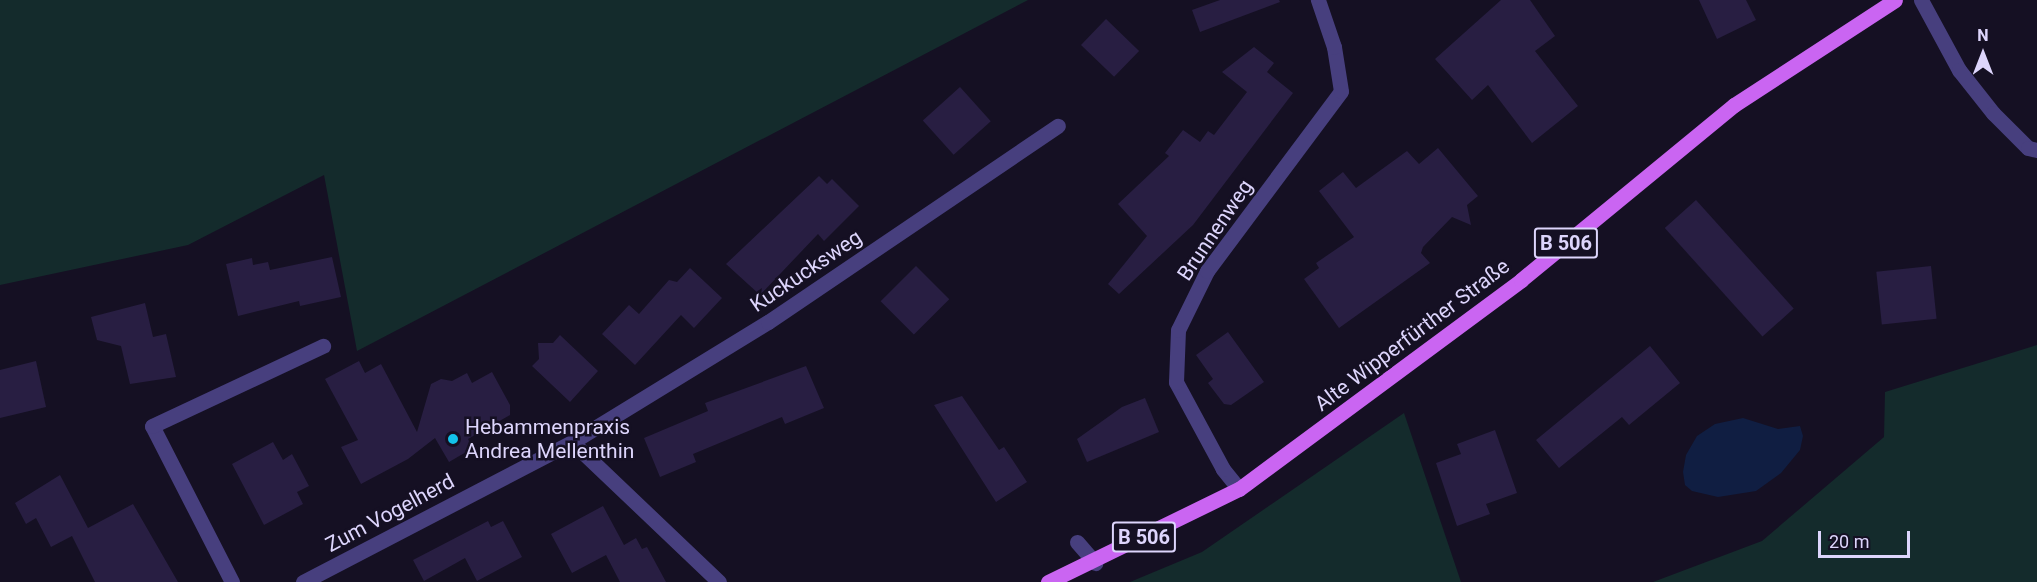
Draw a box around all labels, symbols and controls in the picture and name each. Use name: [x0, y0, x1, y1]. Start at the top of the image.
north arrow: [1953, 24, 2013, 84]
text: N: [1977, 26, 1989, 45]
street label: Brunnenweg: [1172, 175, 1258, 285]
street label: Kuckucksweg: [746, 225, 866, 317]
road number: B 506: [1533, 226, 1599, 260]
street label: Alte Wipperfürther Straße: [1310, 254, 1514, 416]
place label: Hebammenpraxis Andrea Mellenthin: [465, 414, 634, 464]
marker: Hebammenpraxis Andrea Mellenthin: [446, 432, 460, 446]
street label: Zum Vogelherd: [321, 469, 459, 557]
scale bar: [1821, 519, 1912, 557]
road number: B 506: [1111, 520, 1177, 554]
text: 20 m: [1829, 531, 1869, 552]

